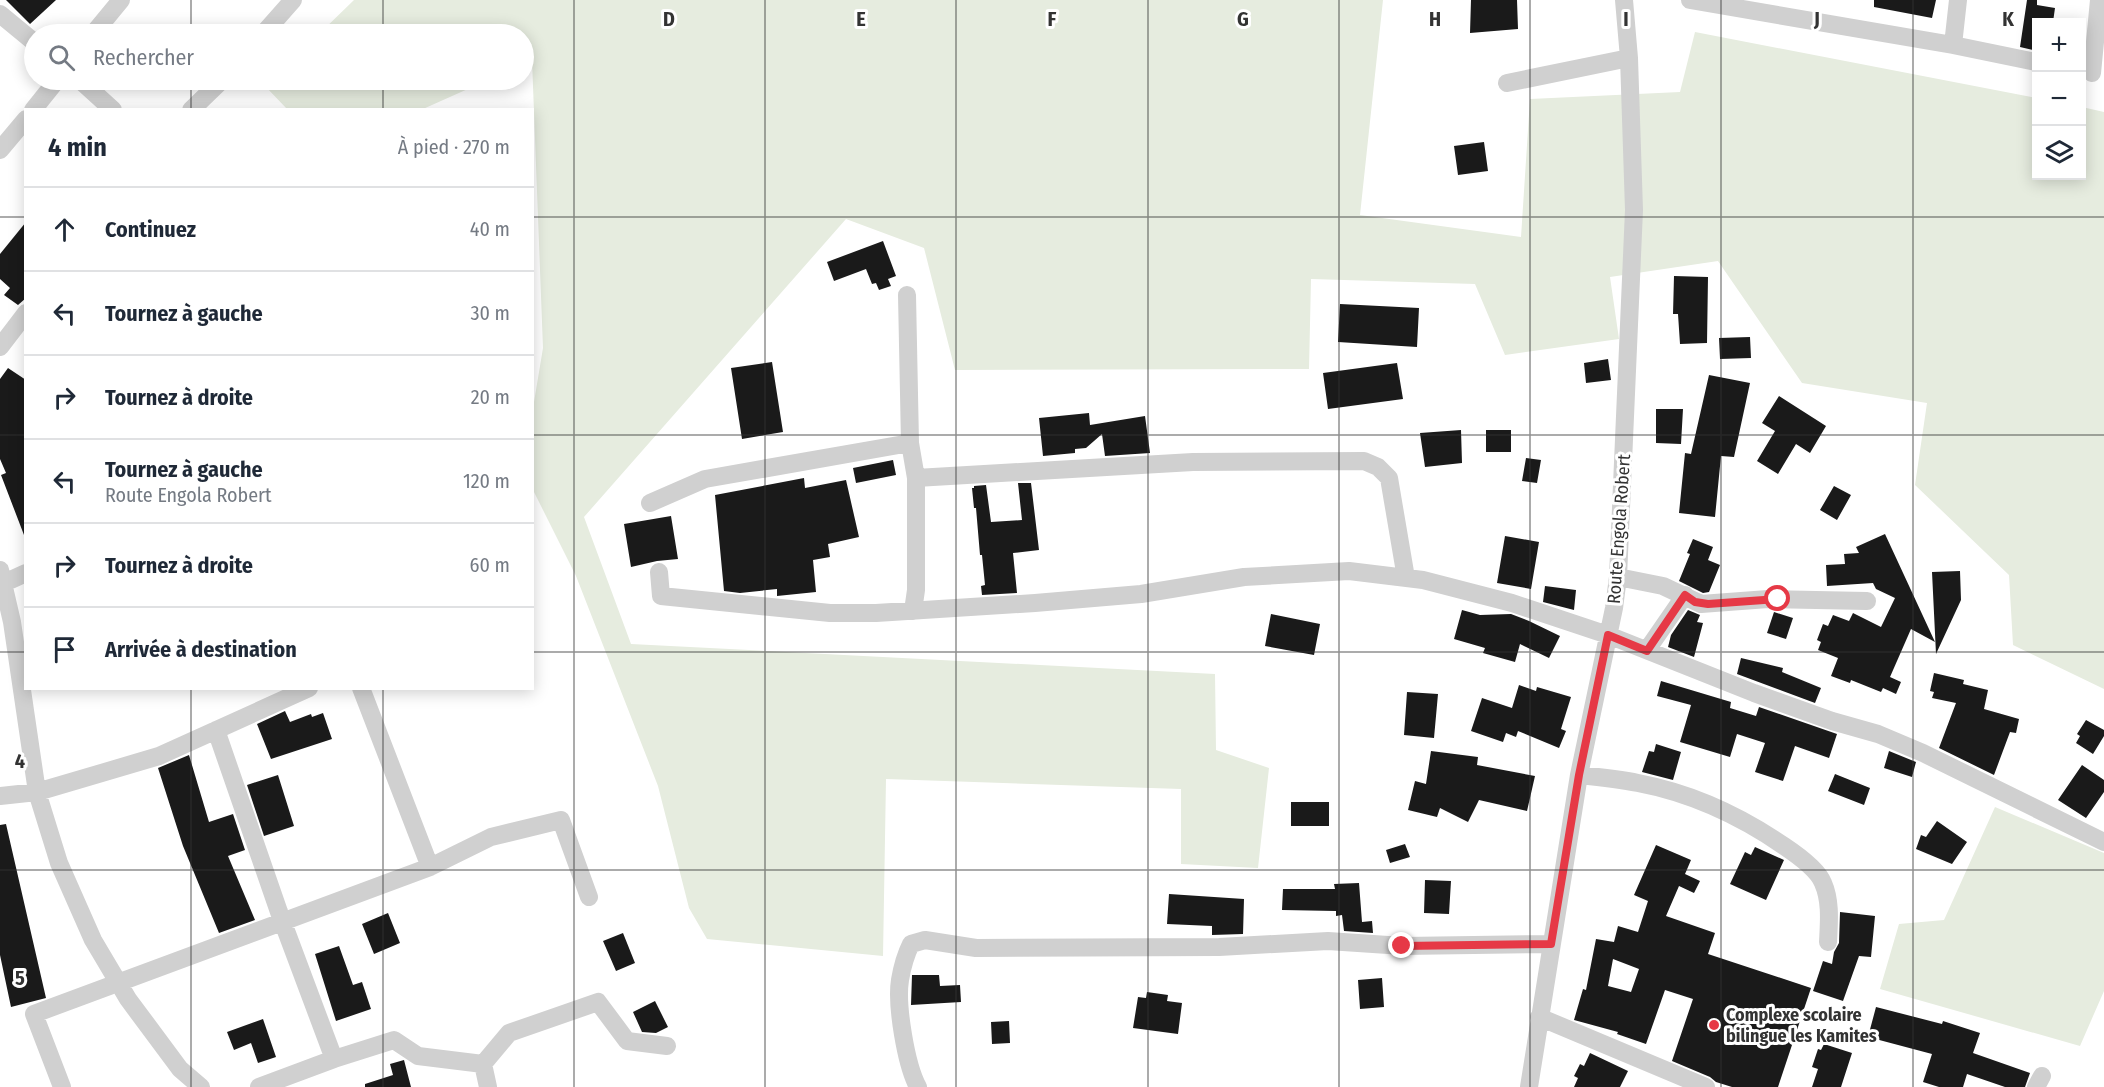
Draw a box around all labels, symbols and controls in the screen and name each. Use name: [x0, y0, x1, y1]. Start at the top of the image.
text: D: [663, 7, 675, 31]
text: E: [856, 7, 866, 31]
text: F: [1048, 7, 1057, 31]
text: G: [1237, 7, 1249, 31]
text: H: [1429, 7, 1441, 31]
text: I: [1623, 7, 1629, 31]
text: J: [1813, 7, 1820, 31]
text: K: [2002, 7, 2014, 31]
map controls: [2032, 18, 2086, 180]
button: +: [2032, 18, 2086, 72]
search box: [24, 24, 534, 90]
icon: search: [45, 41, 78, 74]
text: Rechercher: [93, 44, 194, 71]
button: −: [2032, 72, 2086, 126]
button: layers: [2032, 126, 2086, 180]
text: 4 min: [48, 132, 107, 163]
text: À pied · 270 m: [398, 135, 510, 159]
icon: ahead: [48, 213, 81, 246]
text: Continuez: [105, 216, 196, 243]
text: 40 m: [470, 217, 510, 241]
icon: left: [48, 297, 81, 330]
text: Tournez à gauche: [105, 300, 263, 327]
text: 30 m: [470, 301, 510, 325]
icon: right: [48, 381, 81, 414]
text: Tournez à droite: [105, 384, 253, 411]
text: 20 m: [471, 385, 510, 409]
street label: Route Engola Robert: [1603, 453, 1635, 605]
text: Tournez à gauche: [105, 456, 263, 483]
icon: left: [48, 465, 81, 498]
text: 120 m: [463, 469, 510, 493]
text: Route Engola Robert: [105, 483, 272, 507]
icon: right: [48, 549, 81, 582]
text: Tournez à droite: [105, 552, 253, 579]
text: 60 m: [470, 553, 510, 577]
route start: [1764, 585, 1790, 611]
icon: arrive: [48, 633, 81, 666]
text: Arrivée à destination: [105, 636, 297, 663]
text: 4: [15, 749, 25, 773]
route end: [1388, 932, 1414, 958]
text: 5: [15, 966, 25, 990]
place label: Complexe scolaire bilingue les Kamites: [1726, 1004, 1877, 1047]
marker: Complexe scolaire bilingue les Kamites: [1707, 1018, 1721, 1032]

